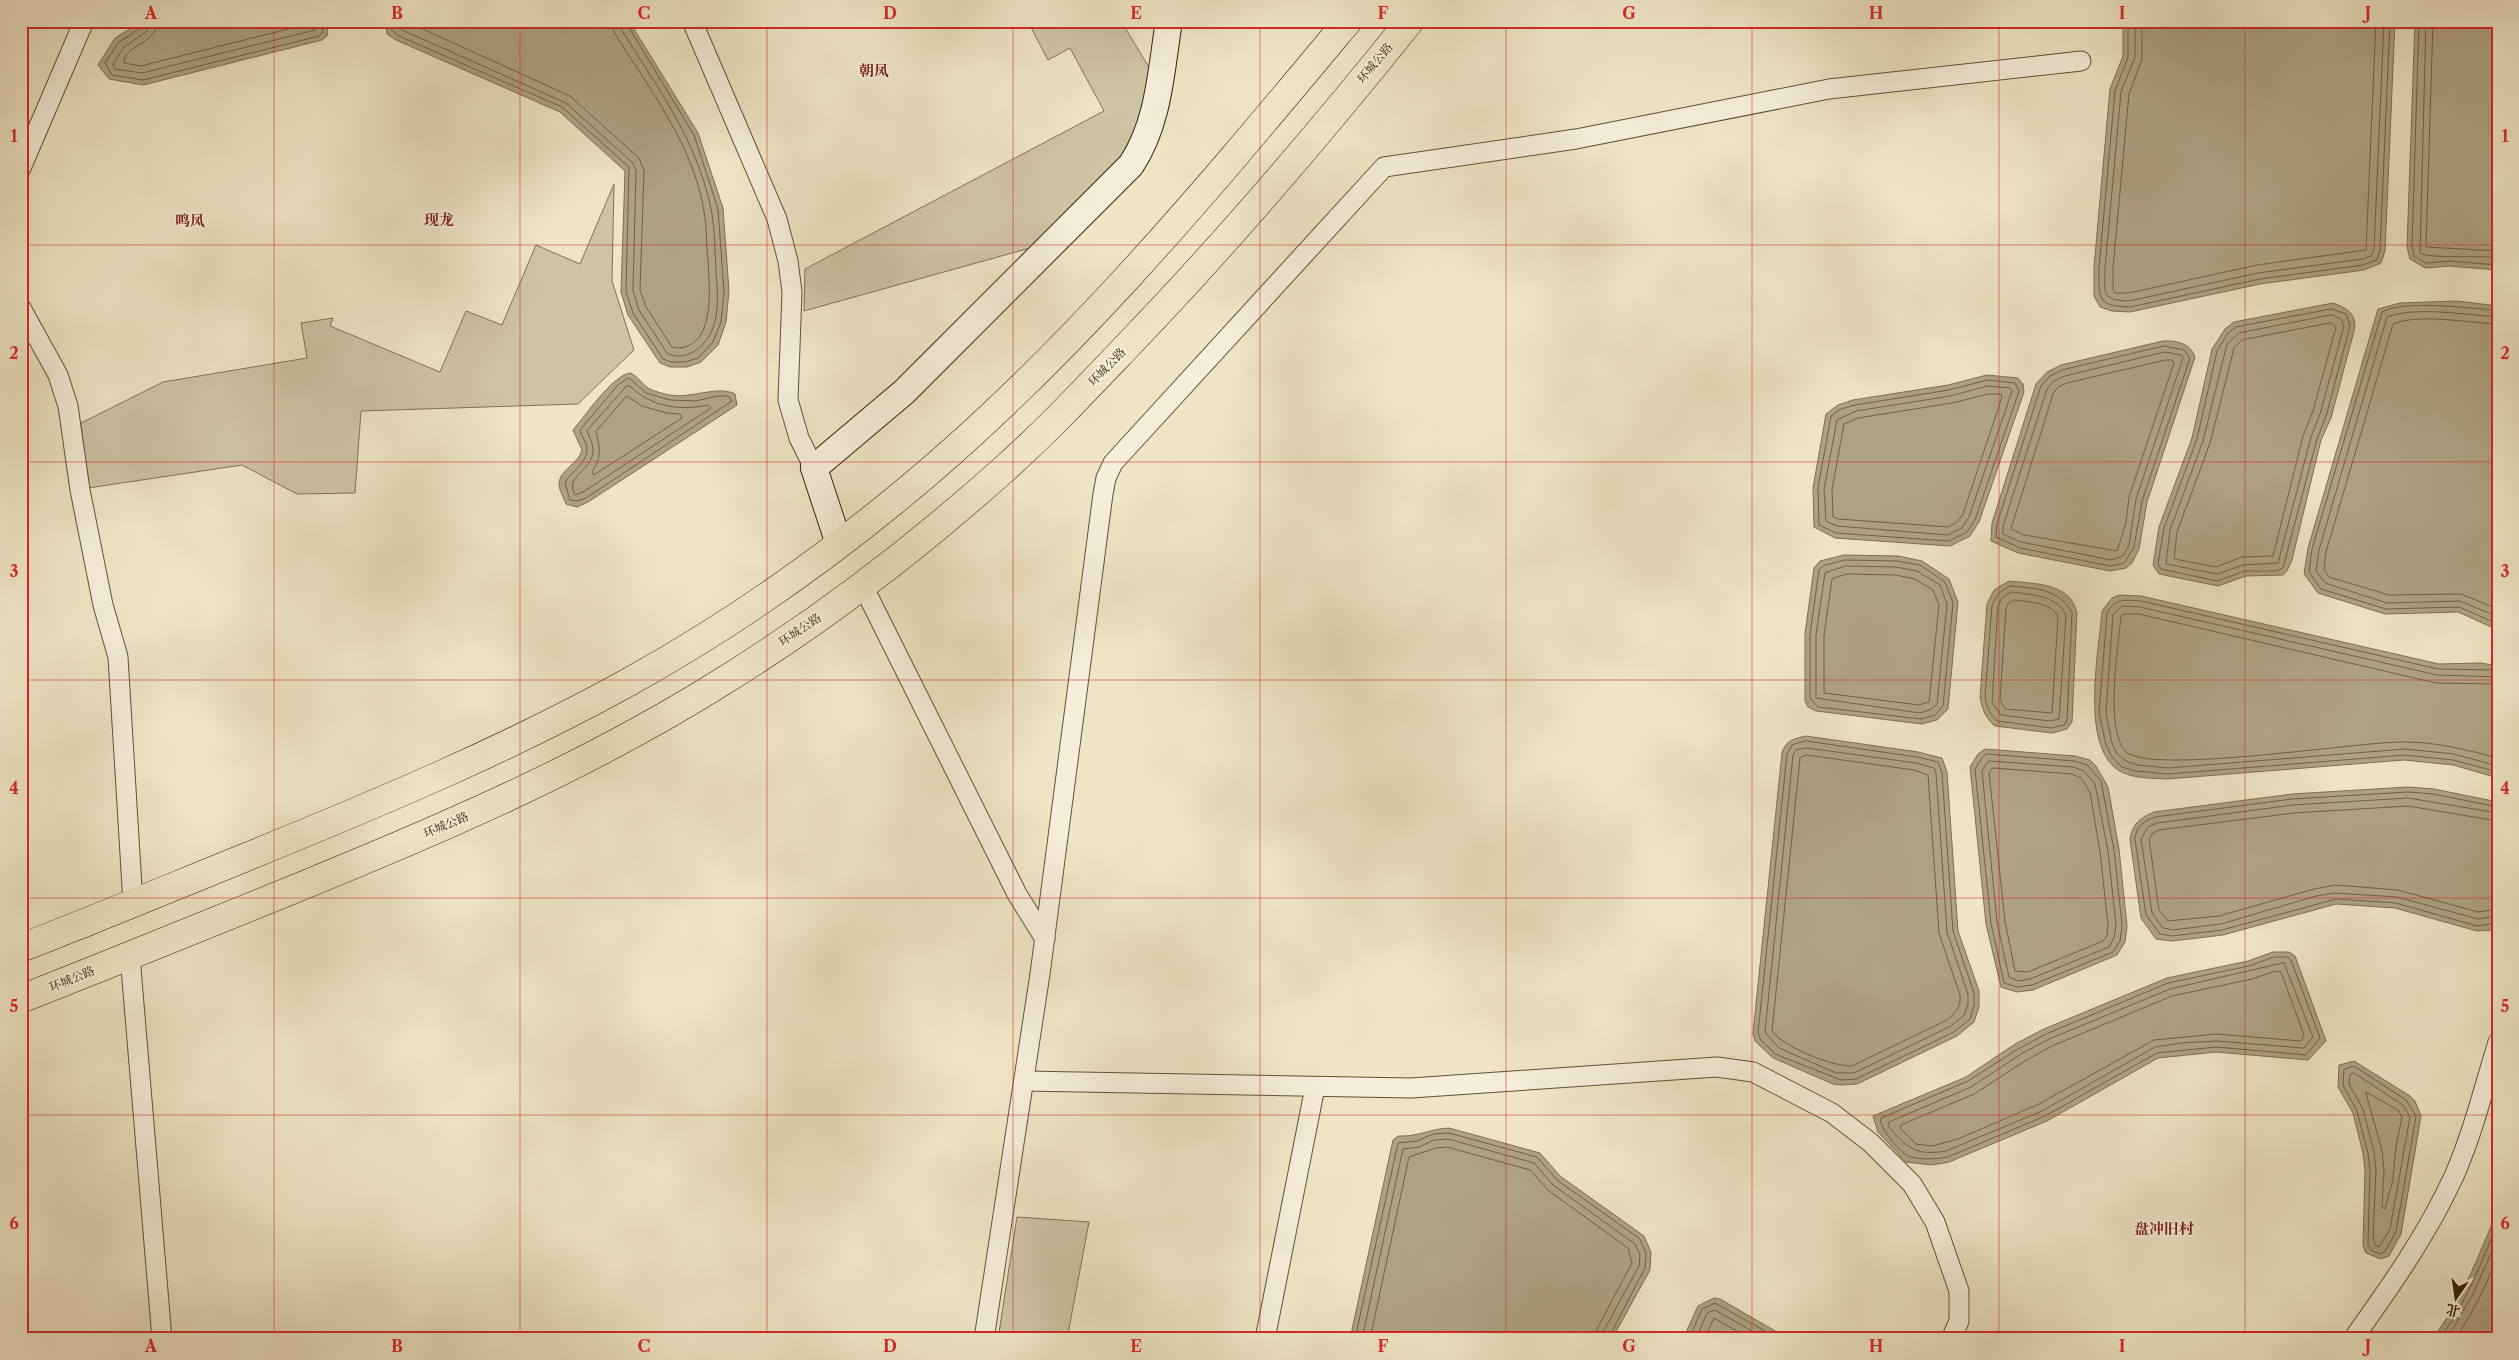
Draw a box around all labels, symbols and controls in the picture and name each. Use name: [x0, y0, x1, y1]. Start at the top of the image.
text: A: [144, 3, 158, 23]
text: B: [391, 3, 403, 23]
text: C: [638, 3, 650, 23]
text: D: [883, 3, 897, 23]
text: E: [1130, 3, 1142, 23]
text: F: [1378, 3, 1389, 23]
text: G: [1622, 3, 1636, 23]
text: H: [1869, 3, 1883, 23]
text: I: [2119, 3, 2126, 23]
text: J: [2362, 3, 2371, 23]
street label: 环城公路: [1353, 39, 1396, 86]
district label: 朝凤: [859, 61, 889, 80]
text: 1: [10, 126, 18, 146]
text: 1: [2501, 126, 2509, 146]
district label: 现龙: [424, 210, 454, 229]
district label: 鸣凤: [175, 211, 205, 230]
text: 2: [9, 343, 19, 363]
text: 2: [2500, 343, 2510, 363]
street label: 环城公路: [1085, 344, 1129, 389]
text: 3: [9, 561, 19, 581]
text: 3: [2500, 561, 2510, 581]
street label: 环城公路: [776, 610, 824, 649]
text: 4: [9, 778, 19, 798]
text: 4: [2500, 778, 2510, 798]
street label: 环城公路: [421, 808, 471, 841]
street label: 环城公路: [47, 963, 97, 994]
text: 5: [10, 996, 19, 1016]
text: 5: [2501, 996, 2510, 1016]
text: 6: [9, 1213, 19, 1233]
text: 6: [2500, 1213, 2510, 1233]
district label: 盘冲旧村: [2134, 1219, 2194, 1238]
north arrow: [2432, 1272, 2482, 1322]
text: 北: [2444, 1300, 2462, 1321]
text: A: [144, 1336, 158, 1356]
text: B: [391, 1336, 403, 1356]
text: C: [638, 1336, 650, 1356]
text: D: [883, 1336, 897, 1356]
text: E: [1130, 1336, 1142, 1356]
text: F: [1378, 1336, 1389, 1356]
text: G: [1622, 1336, 1636, 1356]
text: H: [1869, 1336, 1883, 1356]
text: I: [2119, 1336, 2126, 1356]
text: J: [2362, 1336, 2371, 1356]

